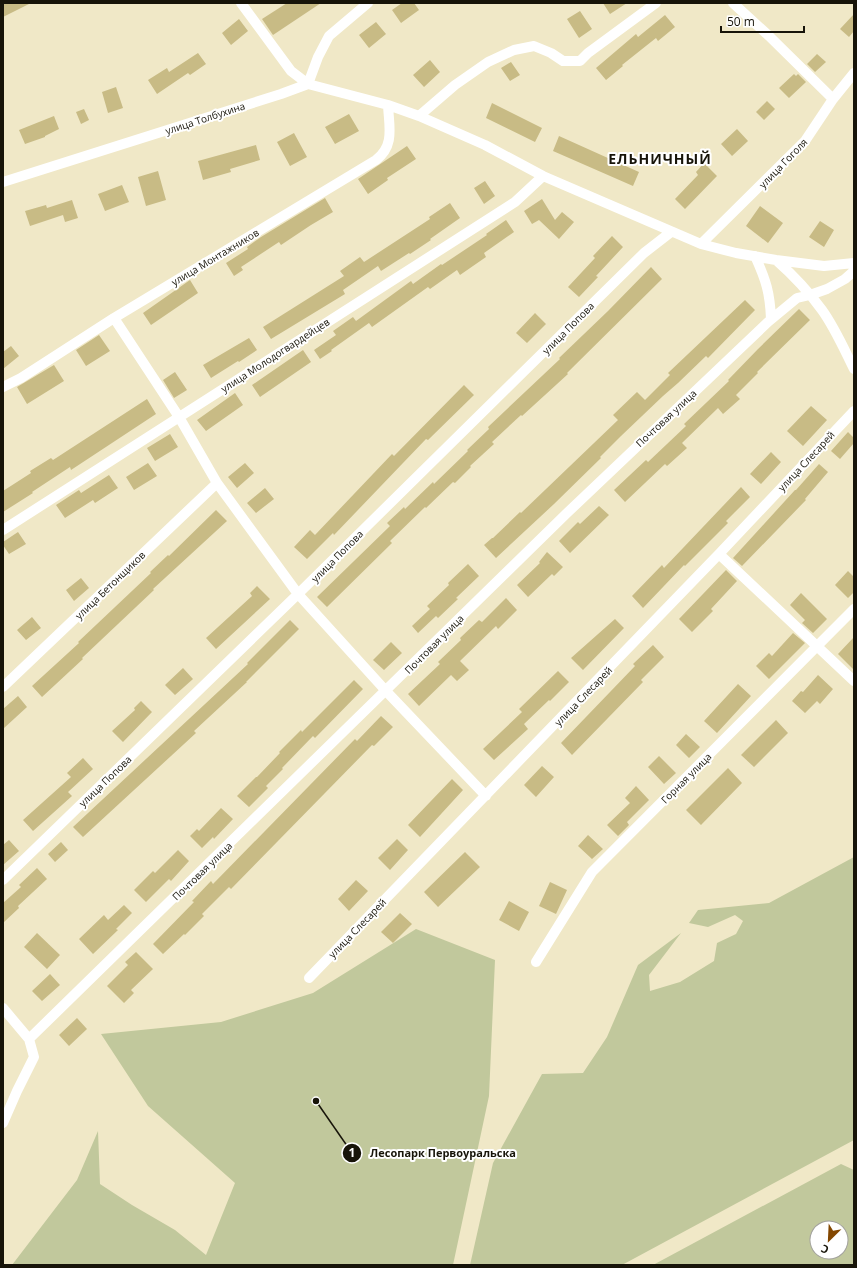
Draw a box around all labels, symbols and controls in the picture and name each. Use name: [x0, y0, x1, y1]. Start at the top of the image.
scale bar: [721, 8, 804, 34]
text: 50 m: [727, 13, 755, 30]
street label: улица Толбухина: [163, 98, 247, 138]
street label: улица Гоголя: [756, 135, 810, 191]
district label: ЕЛЬНИЧНЫЙ: [608, 149, 712, 168]
street label: улица Монтажников: [169, 225, 262, 289]
street label: улица Попова: [539, 299, 597, 357]
street label: улица Молодогвардейцев: [218, 314, 332, 395]
street label: Почтовая улица: [633, 386, 699, 450]
street label: улица Слесарей: [774, 428, 838, 494]
street label: улица Попова: [308, 527, 366, 585]
street label: улица Бетонщиков: [72, 548, 148, 622]
street label: Почтовая улица: [401, 611, 467, 677]
street label: улица Слесарей: [551, 663, 615, 729]
street label: Горная улица: [658, 750, 714, 806]
street label: улица Попова: [76, 752, 134, 810]
street label: Почтовая улица: [169, 839, 235, 903]
street label: улица Слесарей: [325, 895, 389, 961]
callout: Лесопарк Первоуральска: [342, 1141, 524, 1164]
text: 1: [349, 1144, 355, 1161]
text: Лесопарк Первоуральска: [370, 1145, 516, 1160]
north arrow: [809, 1220, 849, 1260]
text: С: [818, 1241, 831, 1258]

